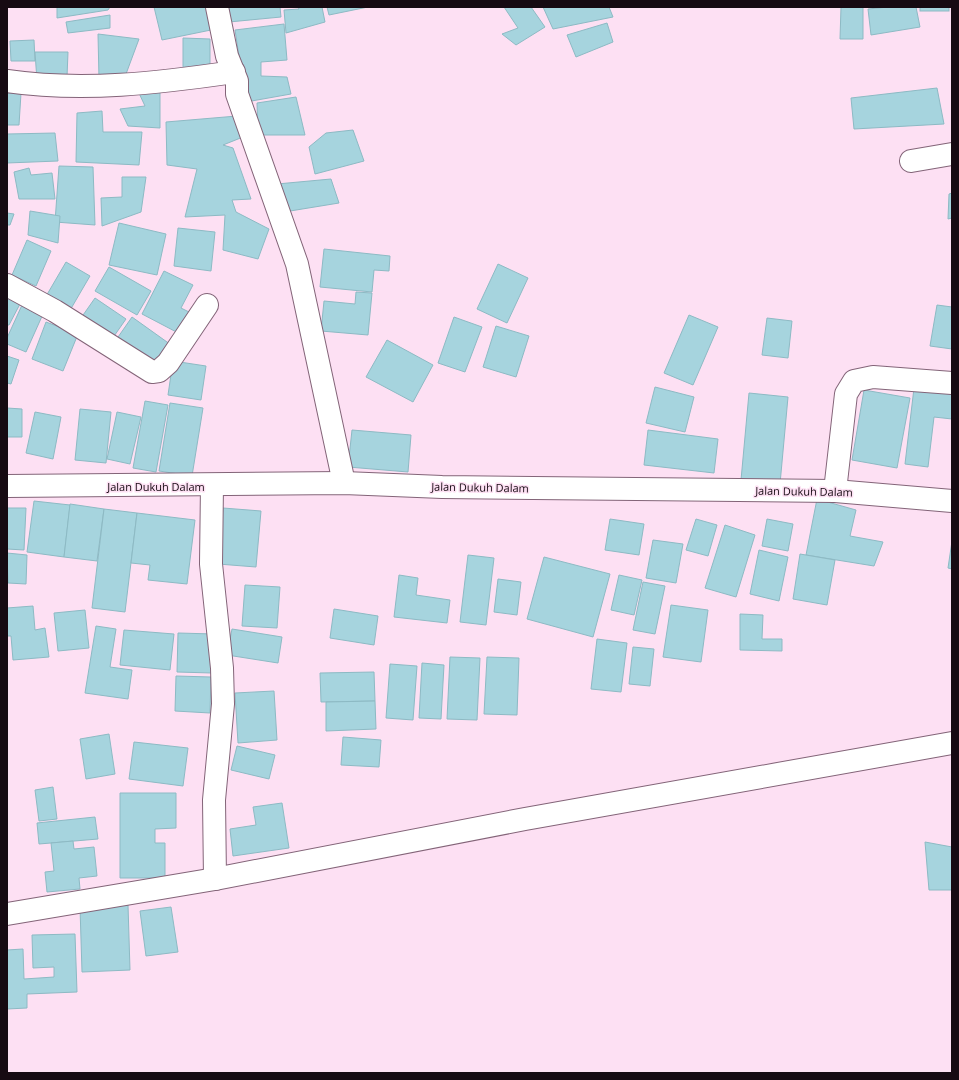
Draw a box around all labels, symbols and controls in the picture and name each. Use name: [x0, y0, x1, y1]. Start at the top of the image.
street label: Jalan Dukuh Dalam: [106, 479, 205, 494]
street label: Jalan Dukuh Dalam: [430, 479, 529, 495]
street label: Jalan Dukuh Dalam: [754, 483, 853, 499]

